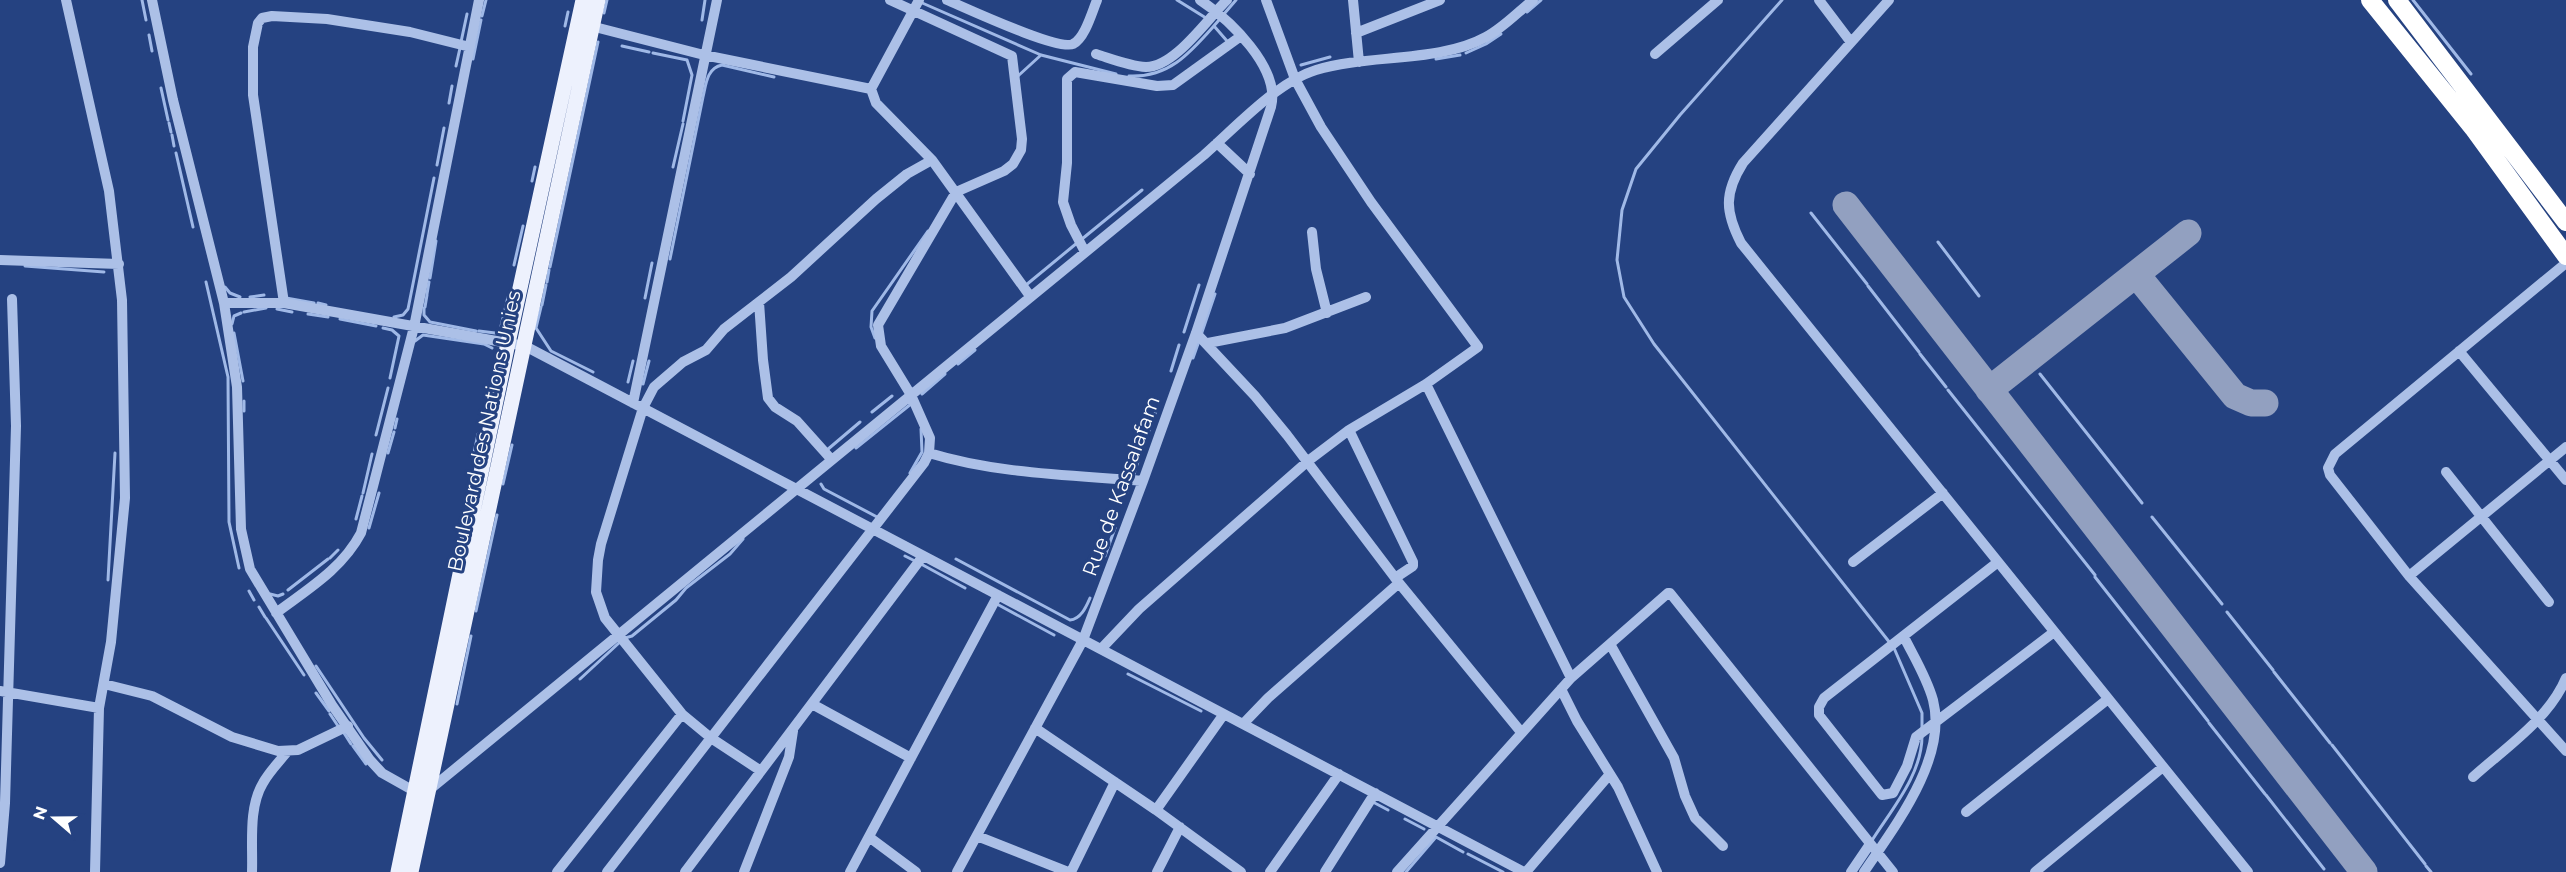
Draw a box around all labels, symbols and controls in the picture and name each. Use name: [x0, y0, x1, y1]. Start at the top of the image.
street label: Boulevard des Nations Unies: [442, 288, 526, 574]
street label: Rue de Kassalafam: [1077, 393, 1165, 579]
north arrow: [24, 788, 84, 848]
text: N: [29, 804, 52, 822]

